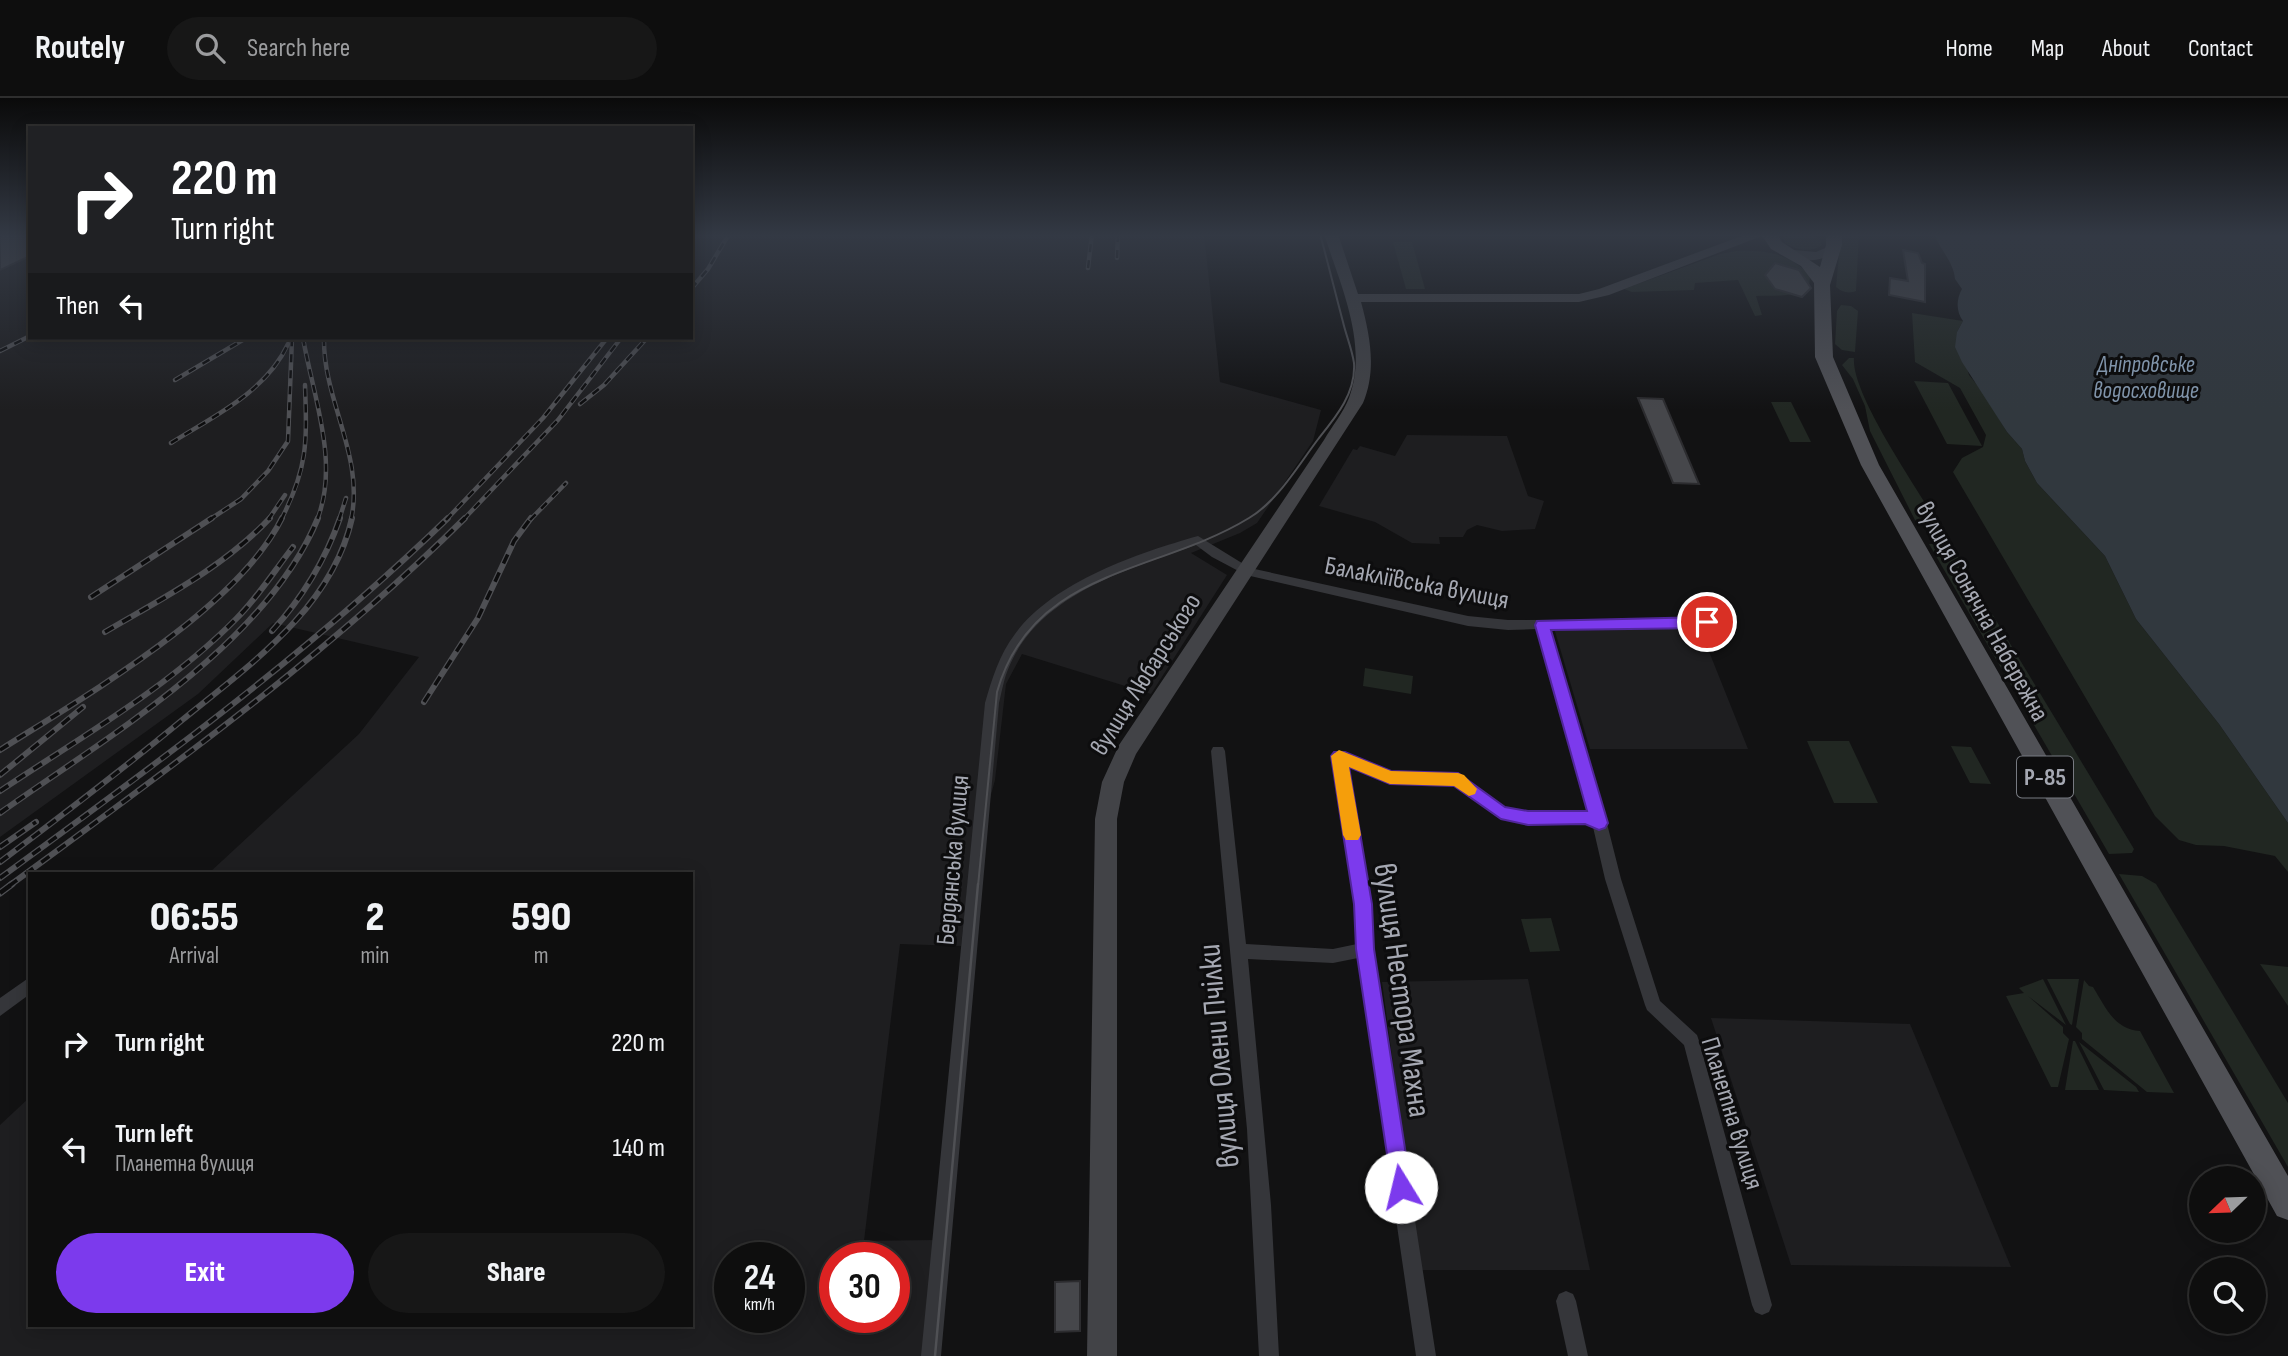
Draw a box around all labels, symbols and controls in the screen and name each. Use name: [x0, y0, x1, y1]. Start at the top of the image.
search box: [167, 17, 657, 80]
text: Routely: [35, 28, 125, 68]
icon: search: [191, 29, 229, 67]
text: Search here: [247, 33, 350, 64]
text: Home: [1945, 34, 1993, 63]
text: Map: [2031, 34, 2064, 63]
text: About: [2102, 34, 2150, 63]
text: Contact: [2188, 34, 2253, 63]
text: 220 m: [171, 150, 277, 209]
icon: right: [56, 154, 147, 245]
text: Turn right: [171, 210, 275, 249]
icon: left: [113, 287, 151, 325]
text: Then: [56, 291, 99, 322]
water label: Дніпровське водосховище: [2093, 351, 2199, 405]
street label: вулиця Сонячна Набережна: [1908, 497, 2055, 727]
street label: Балакліївська вулиця: [1322, 550, 1511, 617]
street label: вулиця Любарського: [1084, 588, 1208, 761]
pin: [1677, 592, 1737, 652]
icon: arrive: [1688, 603, 1726, 641]
road number: Р-85: [2017, 756, 2073, 798]
street label: Бердянська вулиця: [931, 774, 976, 947]
street label: вулиця Нестора Махна: [1364, 861, 1439, 1120]
text: 06:55: [150, 892, 239, 943]
text: 2: [366, 892, 384, 943]
text: 590: [511, 892, 571, 943]
text: Arrival: [170, 942, 219, 970]
text: min: [361, 942, 389, 970]
text: m: [534, 942, 549, 970]
street label: вулиця Олени Пчілки: [1190, 942, 1249, 1169]
icon: right: [56, 1025, 94, 1063]
text: Turn right: [115, 1028, 204, 1059]
text: 220 m: [611, 1028, 665, 1059]
street label: Планетна вулиця: [1694, 1034, 1769, 1193]
text: Turn left: [115, 1119, 193, 1150]
icon: left: [56, 1130, 94, 1168]
text: 140 m: [613, 1133, 665, 1164]
text: Планетна вулиця: [115, 1150, 254, 1178]
position arrow: [1364, 1150, 1438, 1224]
north arrow: [2189, 1166, 2266, 1242]
map controls: [2189, 1166, 2266, 1334]
button: Exit: [56, 1233, 354, 1313]
button: Share: [368, 1233, 665, 1313]
speed limit sign: 30: [819, 1242, 910, 1333]
text: 24: [744, 1257, 775, 1300]
button: search: [2189, 1257, 2266, 1334]
text: km/h: [744, 1294, 775, 1315]

